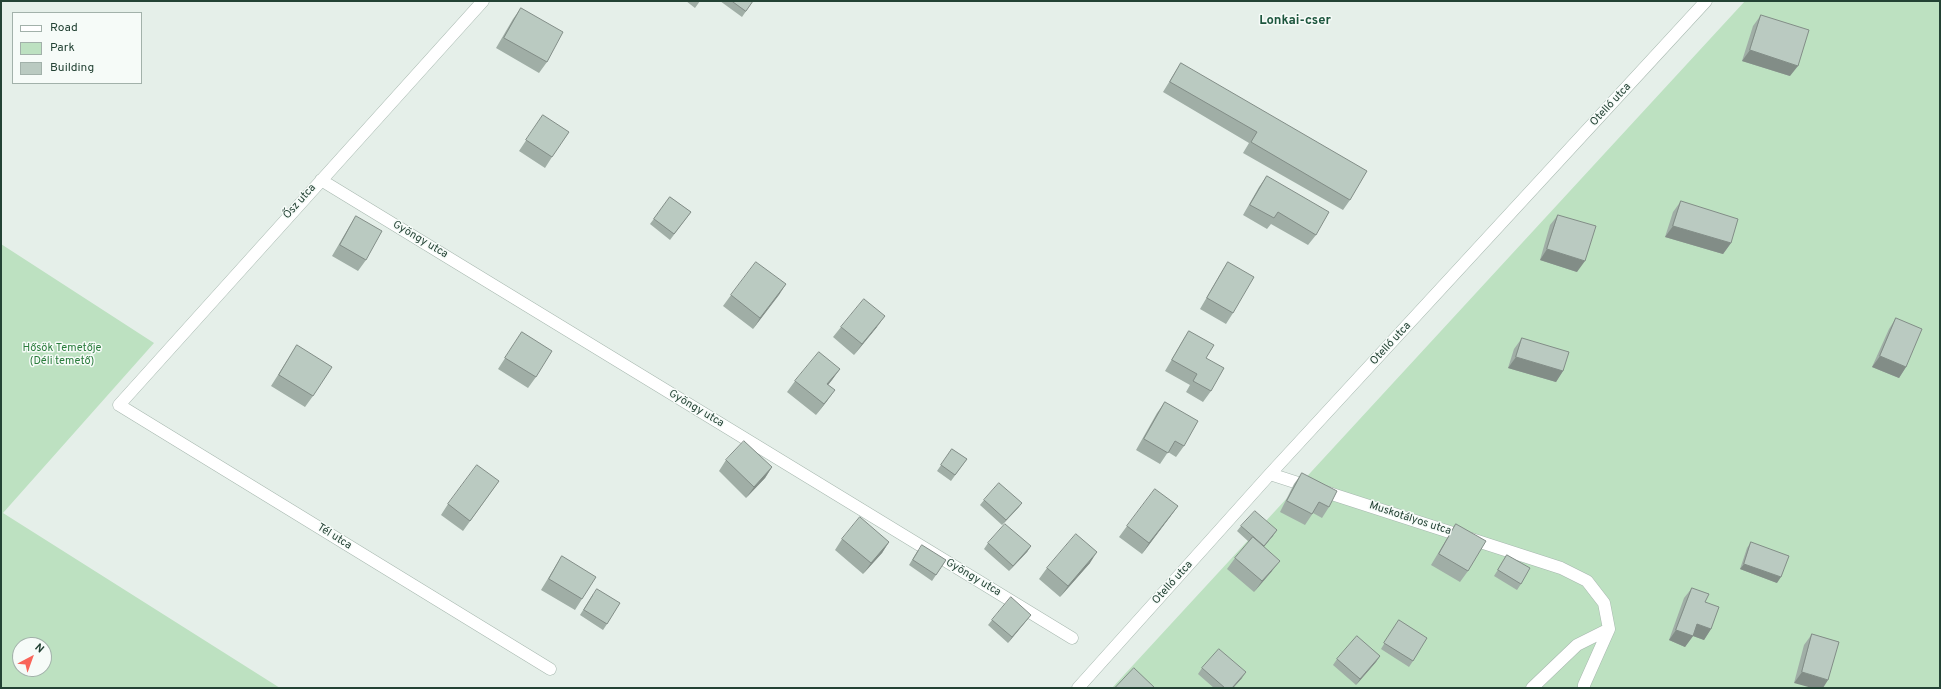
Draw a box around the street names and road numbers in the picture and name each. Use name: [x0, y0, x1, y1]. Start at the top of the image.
street label: Otelló utca: [1588, 81, 1634, 129]
street label: Ősz utca: [281, 182, 319, 222]
street label: Gyöngy utca: [390, 218, 450, 262]
street label: Otelló utca: [1368, 320, 1414, 368]
street label: Gyöngy utca: [666, 387, 726, 431]
street label: Muskotályos utca: [1367, 500, 1453, 538]
street label: Tél utca: [314, 521, 354, 553]
street label: Gyöngy utca: [943, 556, 1003, 600]
street label: Otelló utca: [1150, 559, 1196, 607]

